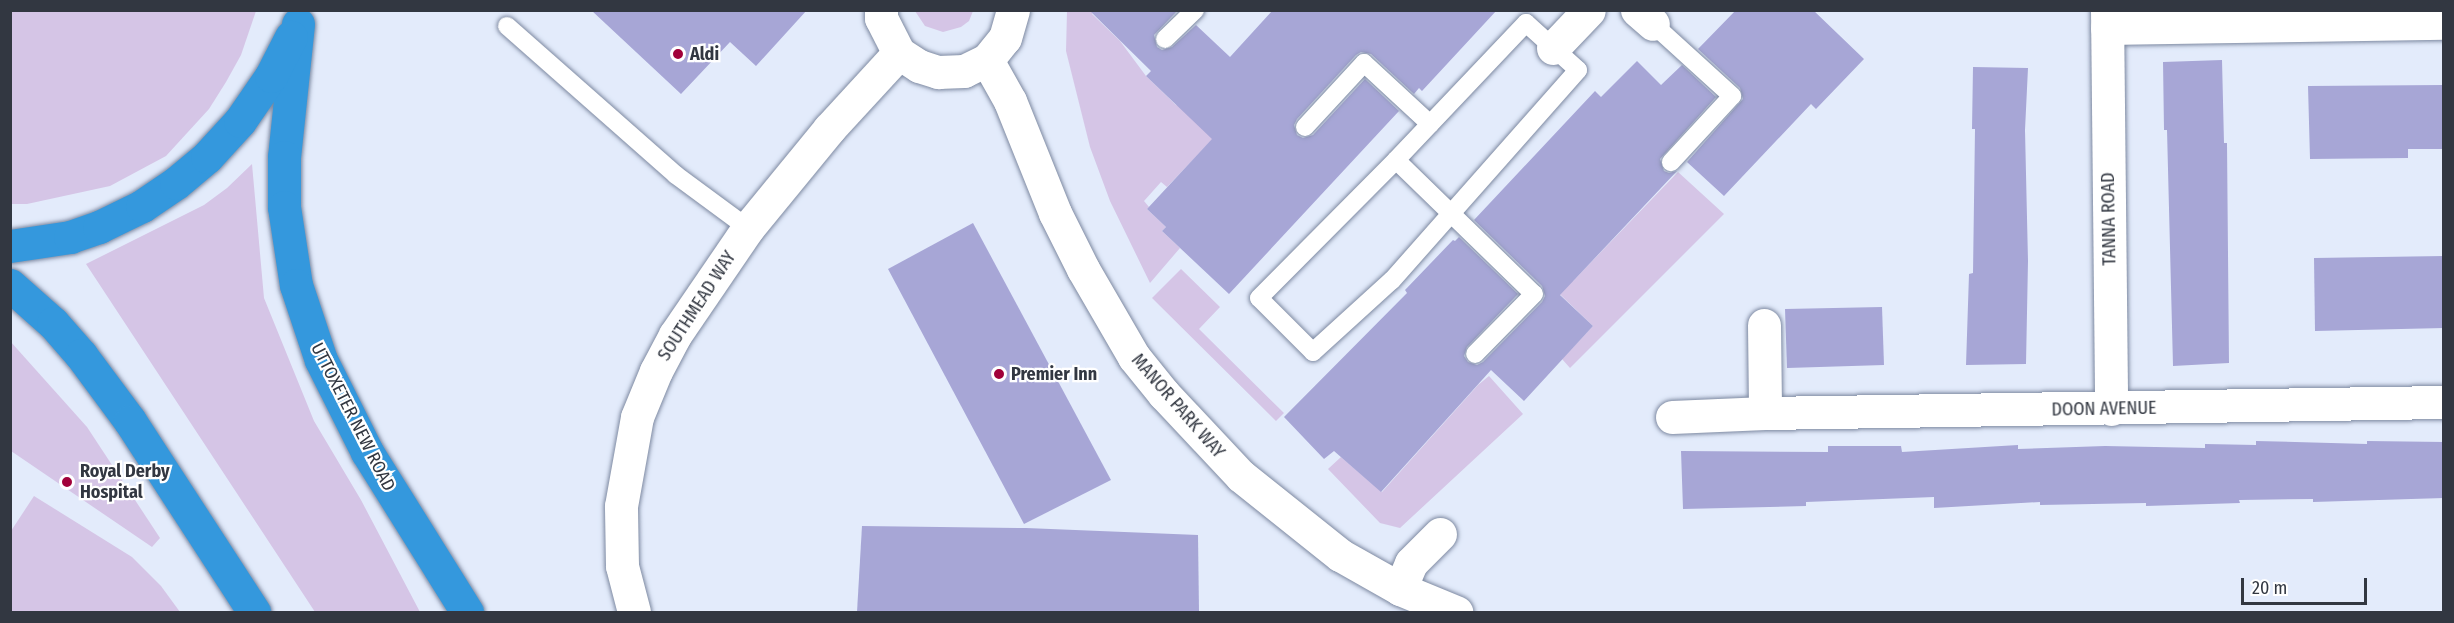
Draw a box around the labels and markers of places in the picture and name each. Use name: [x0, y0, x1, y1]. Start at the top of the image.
place label: Aldi: [690, 43, 719, 65]
marker: Aldi: [671, 47, 685, 61]
place label: Premier Inn: [1011, 363, 1097, 385]
marker: Premier Inn: [992, 367, 1006, 381]
place label: Royal Derby Hospital: [80, 461, 170, 504]
marker: Royal Derby Hospital: [58, 473, 76, 491]

